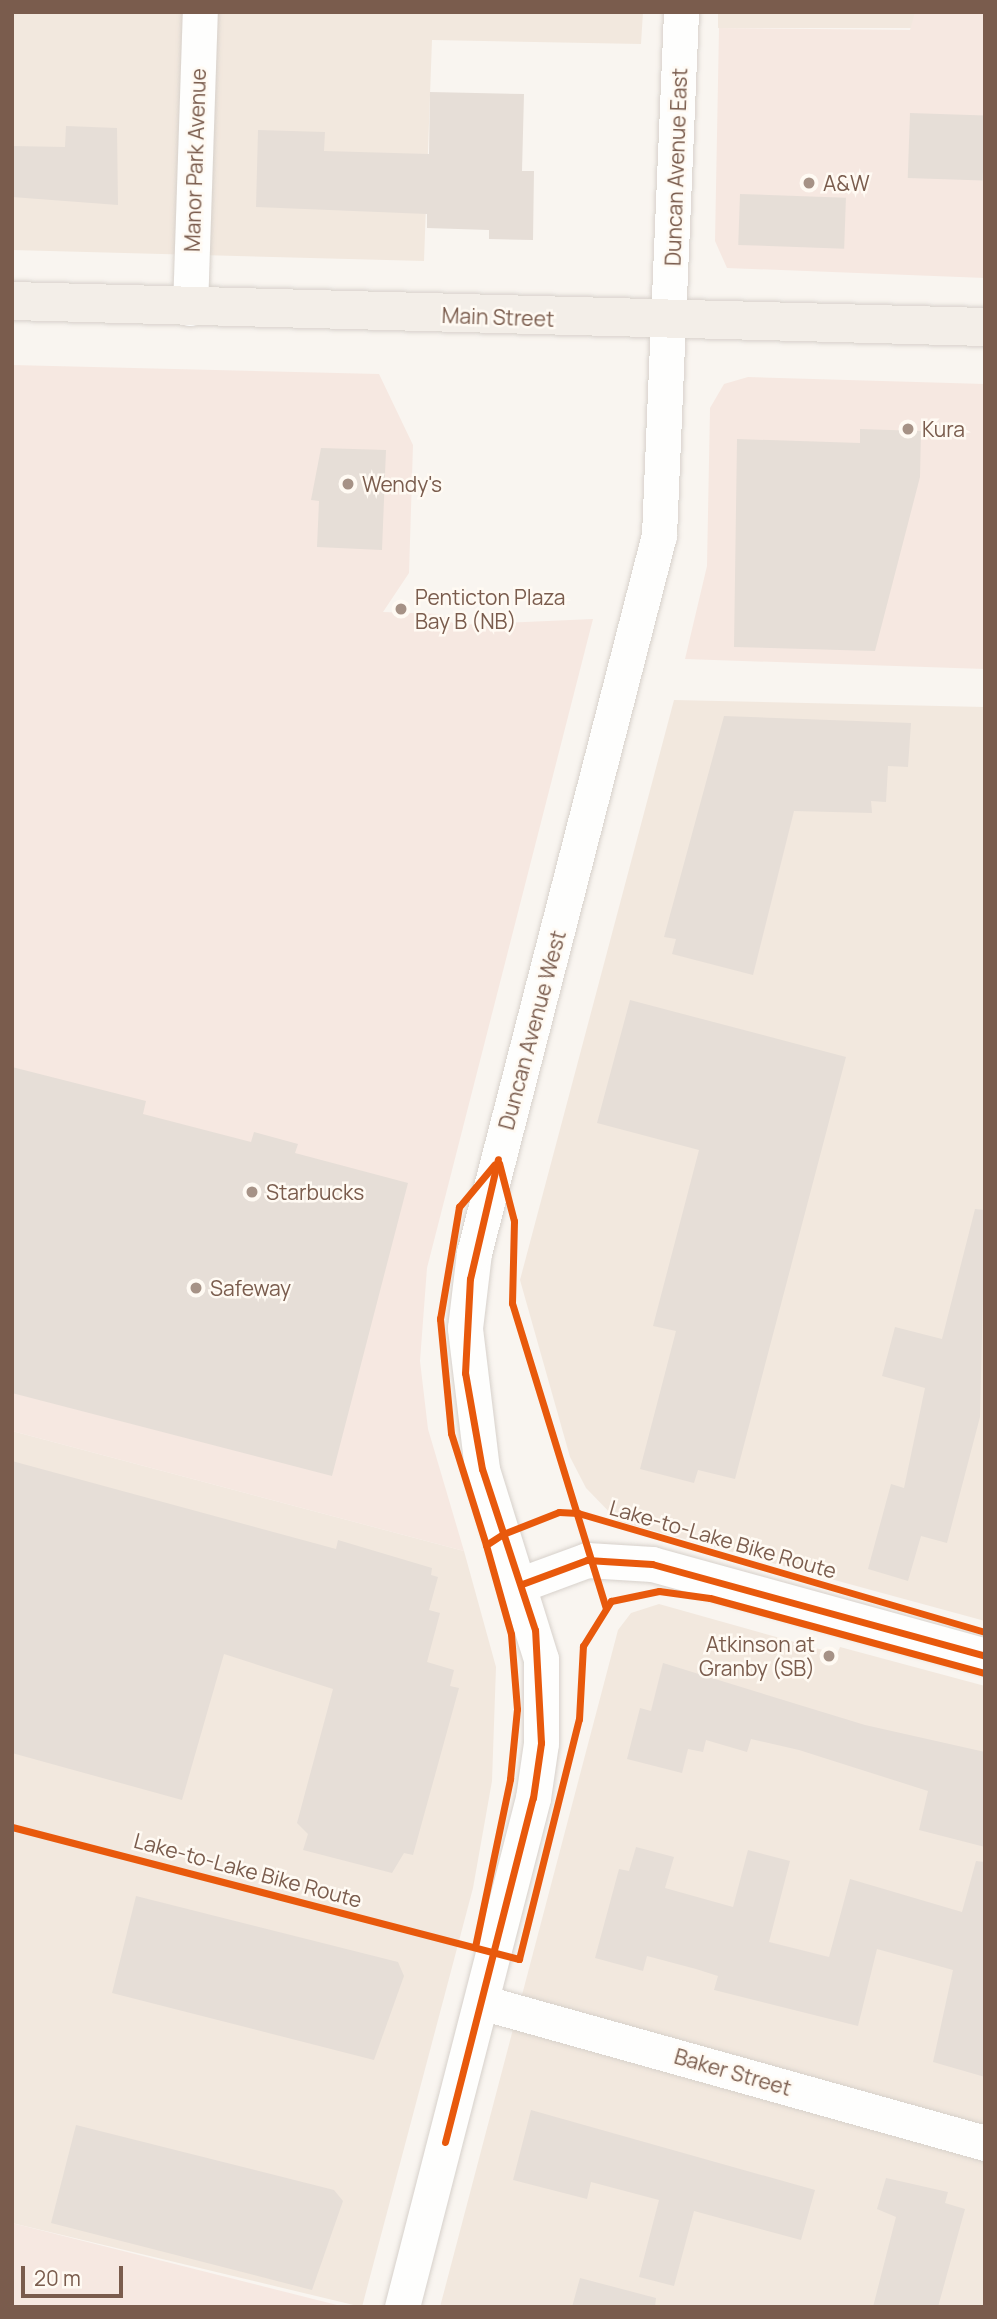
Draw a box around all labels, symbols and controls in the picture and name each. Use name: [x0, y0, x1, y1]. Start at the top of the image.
street label: Manor Park Avenue: [179, 68, 211, 252]
street label: Duncan Avenue East: [660, 68, 692, 266]
place label: A&W: [823, 170, 870, 196]
marker: A&W: [801, 175, 817, 191]
street label: Main Street: [441, 302, 555, 332]
place label: Kura: [922, 416, 965, 442]
marker: Kura: [900, 421, 916, 437]
place label: Wendy's: [362, 471, 442, 497]
marker: Wendy's: [340, 476, 356, 492]
place label: Penticton Plaza Bay B (NB): [415, 584, 565, 634]
marker: Penticton Plaza Bay B (NB): [393, 601, 409, 617]
street label: Duncan Avenue West: [493, 928, 571, 1132]
place label: Starbucks: [266, 1179, 364, 1205]
marker: Starbucks: [244, 1184, 260, 1200]
place label: Safeway: [210, 1275, 291, 1301]
marker: Safeway: [188, 1280, 204, 1296]
street label: Lake-to-Lake Bike Route: [607, 1495, 839, 1583]
place label: Atkinson at Granby (SB): [699, 1631, 815, 1681]
marker: Atkinson at Granby (SB): [821, 1648, 837, 1664]
street label: Lake-to-Lake Bike Route: [131, 1827, 365, 1913]
street label: Baker Street: [672, 2043, 794, 2101]
scale bar: [24, 2252, 126, 2296]
text: 20 m: [34, 2264, 81, 2292]

